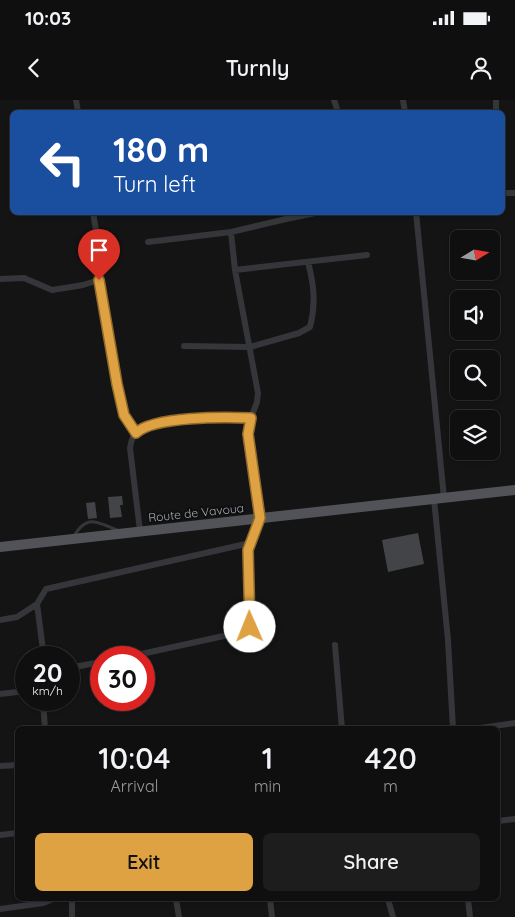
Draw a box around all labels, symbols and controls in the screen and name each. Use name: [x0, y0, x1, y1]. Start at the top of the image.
text: 10:03: [25, 6, 71, 30]
icon: back: [20, 54, 48, 82]
text: Turnly: [225, 54, 290, 82]
icon: person: [467, 54, 495, 82]
text: 180 m: [113, 127, 209, 171]
icon: left: [30, 130, 95, 195]
text: Turn left: [113, 170, 196, 198]
pin: [78, 229, 120, 280]
north arrow: [450, 230, 500, 280]
map controls: [450, 230, 500, 460]
icon: arrive: [85, 236, 113, 264]
button: sound: [450, 290, 500, 340]
button: search: [450, 350, 500, 400]
button: layers: [450, 410, 500, 460]
street label: Route de Vavoua: [147, 500, 244, 525]
position arrow: [223, 600, 275, 652]
speed limit sign: 30: [90, 646, 155, 711]
text: 20: [33, 657, 62, 688]
text: km/h: [32, 683, 63, 698]
text: 10:04: [98, 739, 171, 777]
text: 1: [262, 739, 273, 777]
text: 420: [365, 739, 417, 777]
text: Arrival: [111, 776, 158, 796]
text: min: [254, 776, 281, 796]
text: m: [383, 776, 398, 796]
button: Exit: [35, 833, 253, 891]
button: Share: [263, 833, 480, 891]

